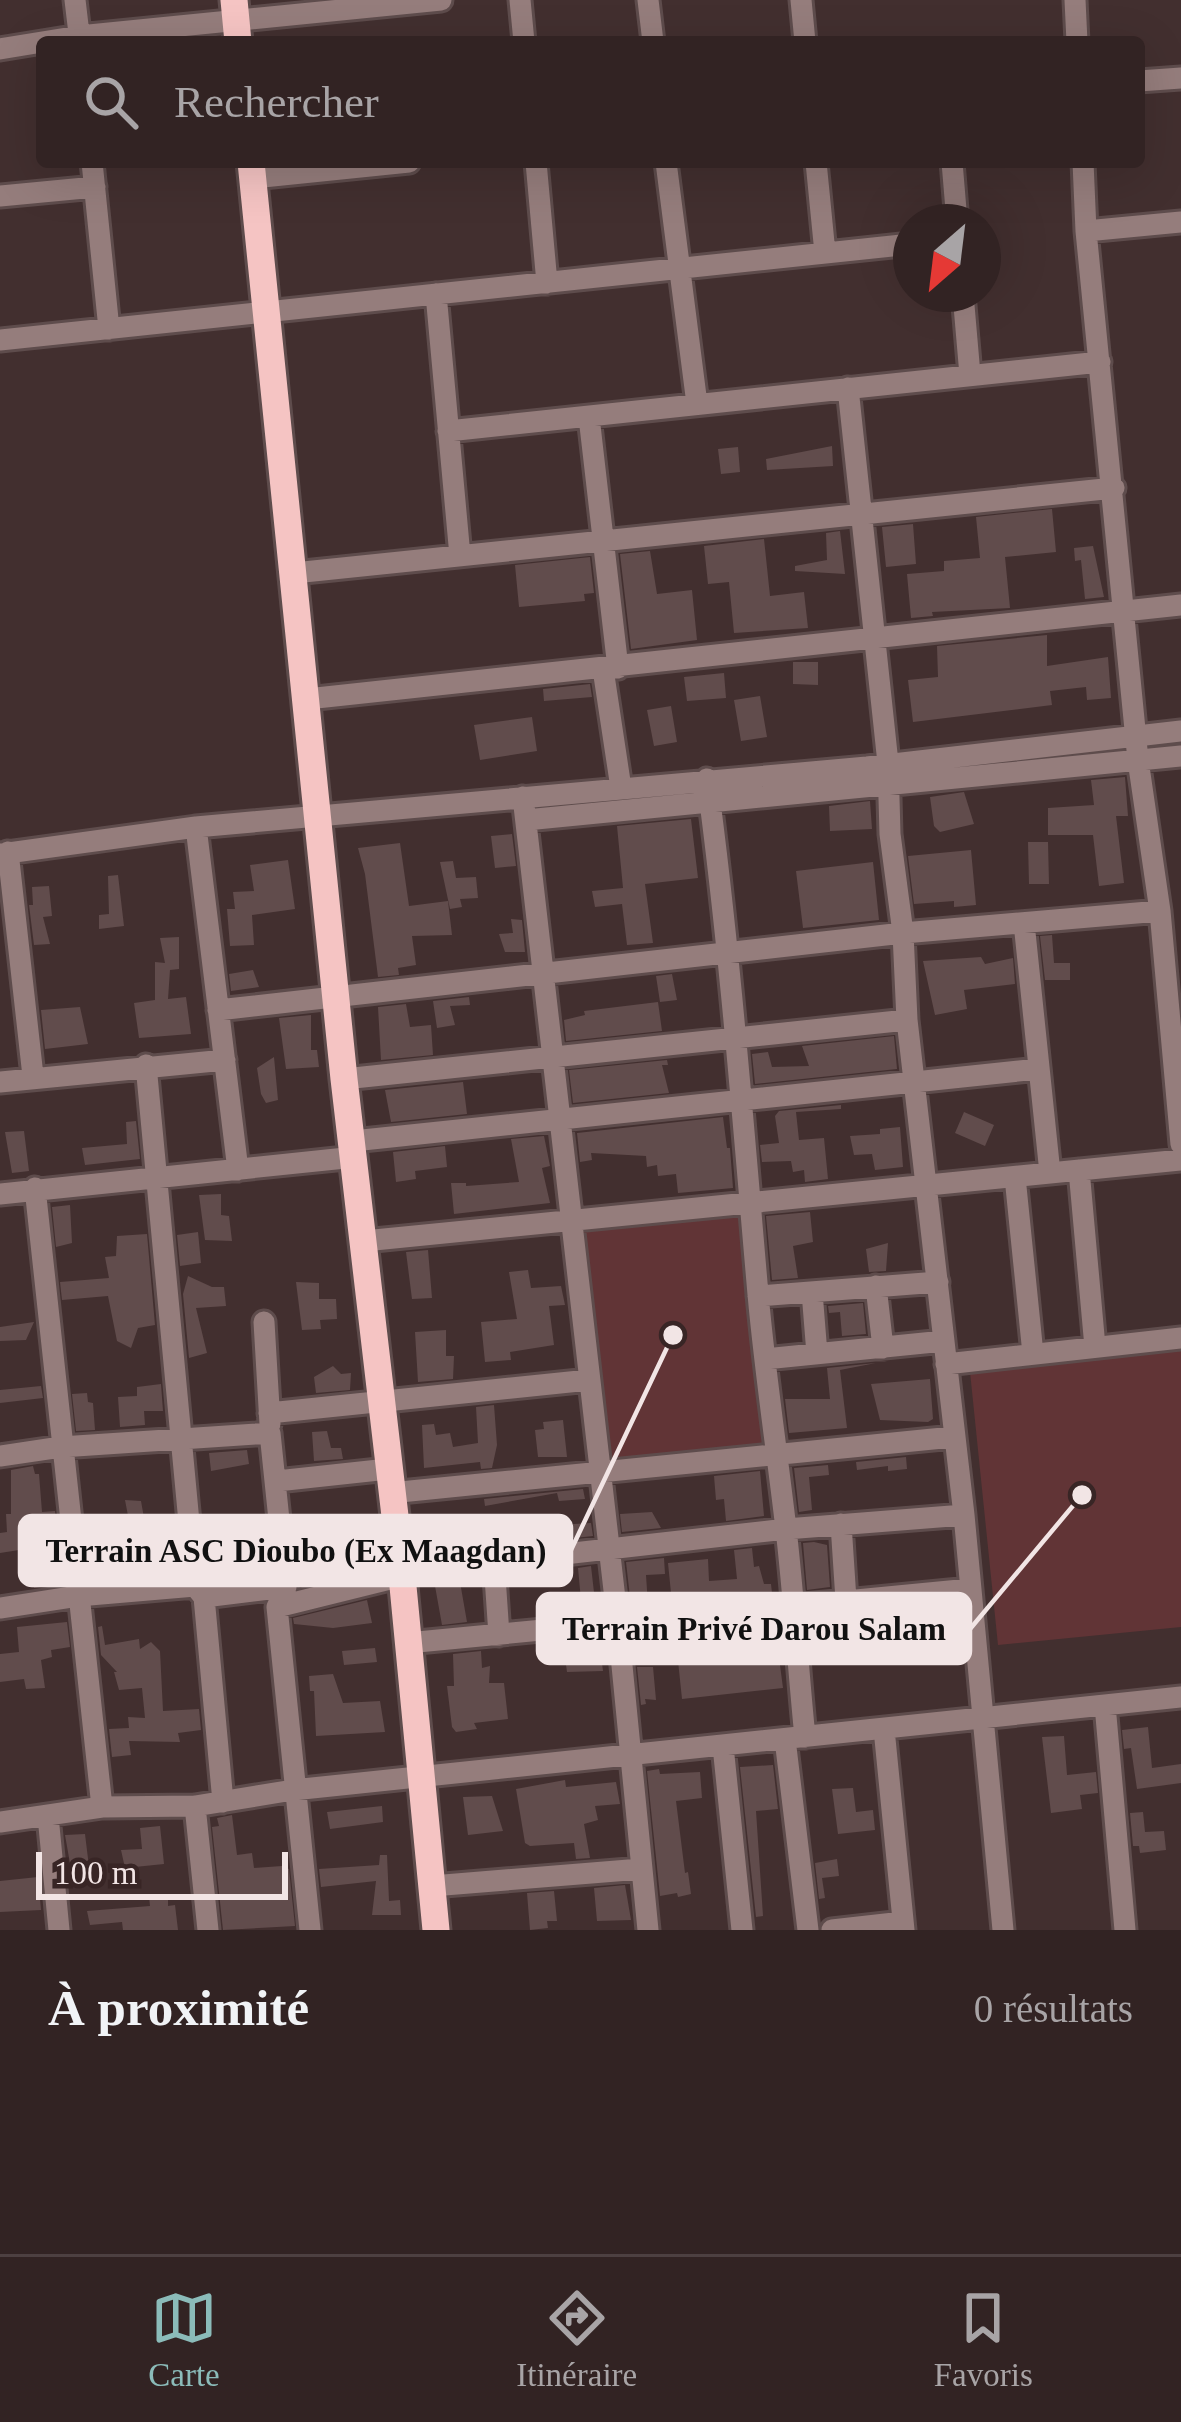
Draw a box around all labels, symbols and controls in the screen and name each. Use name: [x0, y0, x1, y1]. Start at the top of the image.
search box: [36, 36, 1145, 168]
icon: search: [78, 69, 144, 135]
text: Rechercher: [174, 77, 379, 127]
north arrow: [893, 204, 1001, 312]
callout: Terrain ASC Dioubo (Ex Maagdan): [20, 1516, 571, 1585]
text: Terrain ASC Dioubo (Ex Maagdan): [45, 1533, 547, 1570]
callout: Terrain Privé Darou Salam: [538, 1594, 970, 1663]
text: Terrain Privé Darou Salam: [562, 1611, 946, 1647]
scale bar: [36, 1846, 288, 1899]
text: 100 m: [54, 1855, 137, 1891]
text: À proximité: [48, 1980, 309, 2036]
text: 0 résultats: [974, 1987, 1133, 2030]
tab: Carte: [148, 2285, 220, 2394]
tab: Itinéraire: [516, 2285, 637, 2394]
tab: Favoris: [934, 2285, 1033, 2394]

